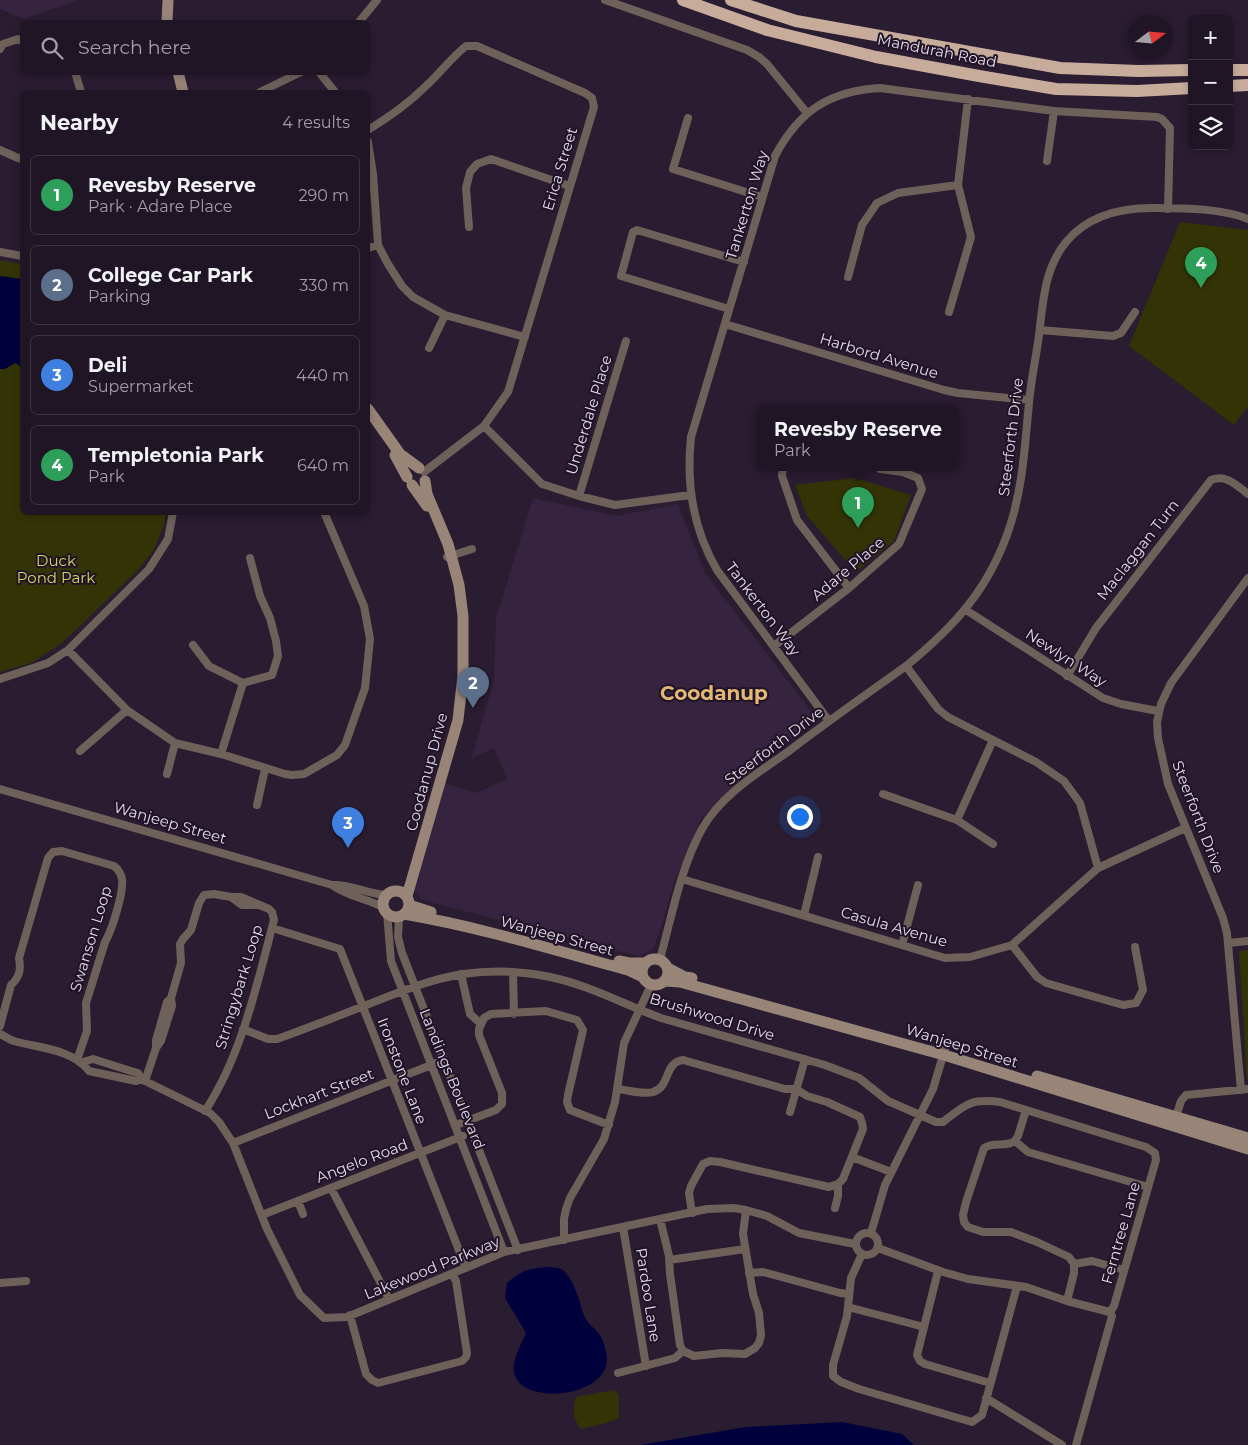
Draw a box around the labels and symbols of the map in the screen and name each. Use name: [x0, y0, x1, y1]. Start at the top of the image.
north arrow: [1128, 15, 1173, 60]
street label: Mandurah Road: [876, 30, 998, 71]
street label: Erica Street: [538, 125, 581, 213]
street label: Tankerton Way: [721, 147, 772, 262]
pin: 4: [1185, 247, 1217, 288]
street label: Harbord Avenue: [818, 328, 941, 383]
street label: Underdale Place: [561, 353, 616, 477]
street label: Steerforth Drive: [994, 377, 1027, 497]
pin: 1: [842, 487, 874, 528]
street label: Maclaggan Turn: [1092, 496, 1183, 604]
street label: Adare Place: [807, 533, 888, 605]
park label: Duck Pond Park: [17, 551, 95, 587]
street label: Tankerton Way: [722, 558, 805, 660]
street label: Newlyn Way: [1022, 624, 1111, 691]
pin: 2: [457, 667, 489, 708]
district label: Coodanup: [660, 681, 768, 705]
street label: Steerforth Drive: [720, 702, 827, 789]
street label: Coodanup Drive: [402, 711, 451, 833]
street label: Steerforth Drive: [1168, 758, 1229, 876]
street label: Wanjeep Street: [112, 797, 229, 848]
your location: [787, 804, 813, 830]
pin: 3: [332, 807, 364, 848]
street label: Swanson Loop: [65, 884, 116, 994]
street label: Casula Avenue: [839, 902, 950, 951]
street label: Wanjeep Street: [498, 911, 616, 960]
street label: Stringybark Loop: [211, 922, 266, 1051]
street label: Brushwood Drive: [647, 988, 777, 1045]
street label: Landings Boulevard: [416, 1006, 489, 1152]
street label: Ironstone Lane: [373, 1015, 431, 1127]
street label: Wanjeep Street: [904, 1019, 1021, 1072]
street label: Lockhart Street: [261, 1064, 376, 1123]
street label: Angelo Road: [313, 1134, 410, 1187]
street label: Ferntree Lane: [1097, 1180, 1144, 1286]
street label: Lakewood Parkway: [361, 1231, 503, 1303]
street label: Pardoo Lane: [632, 1247, 665, 1343]

